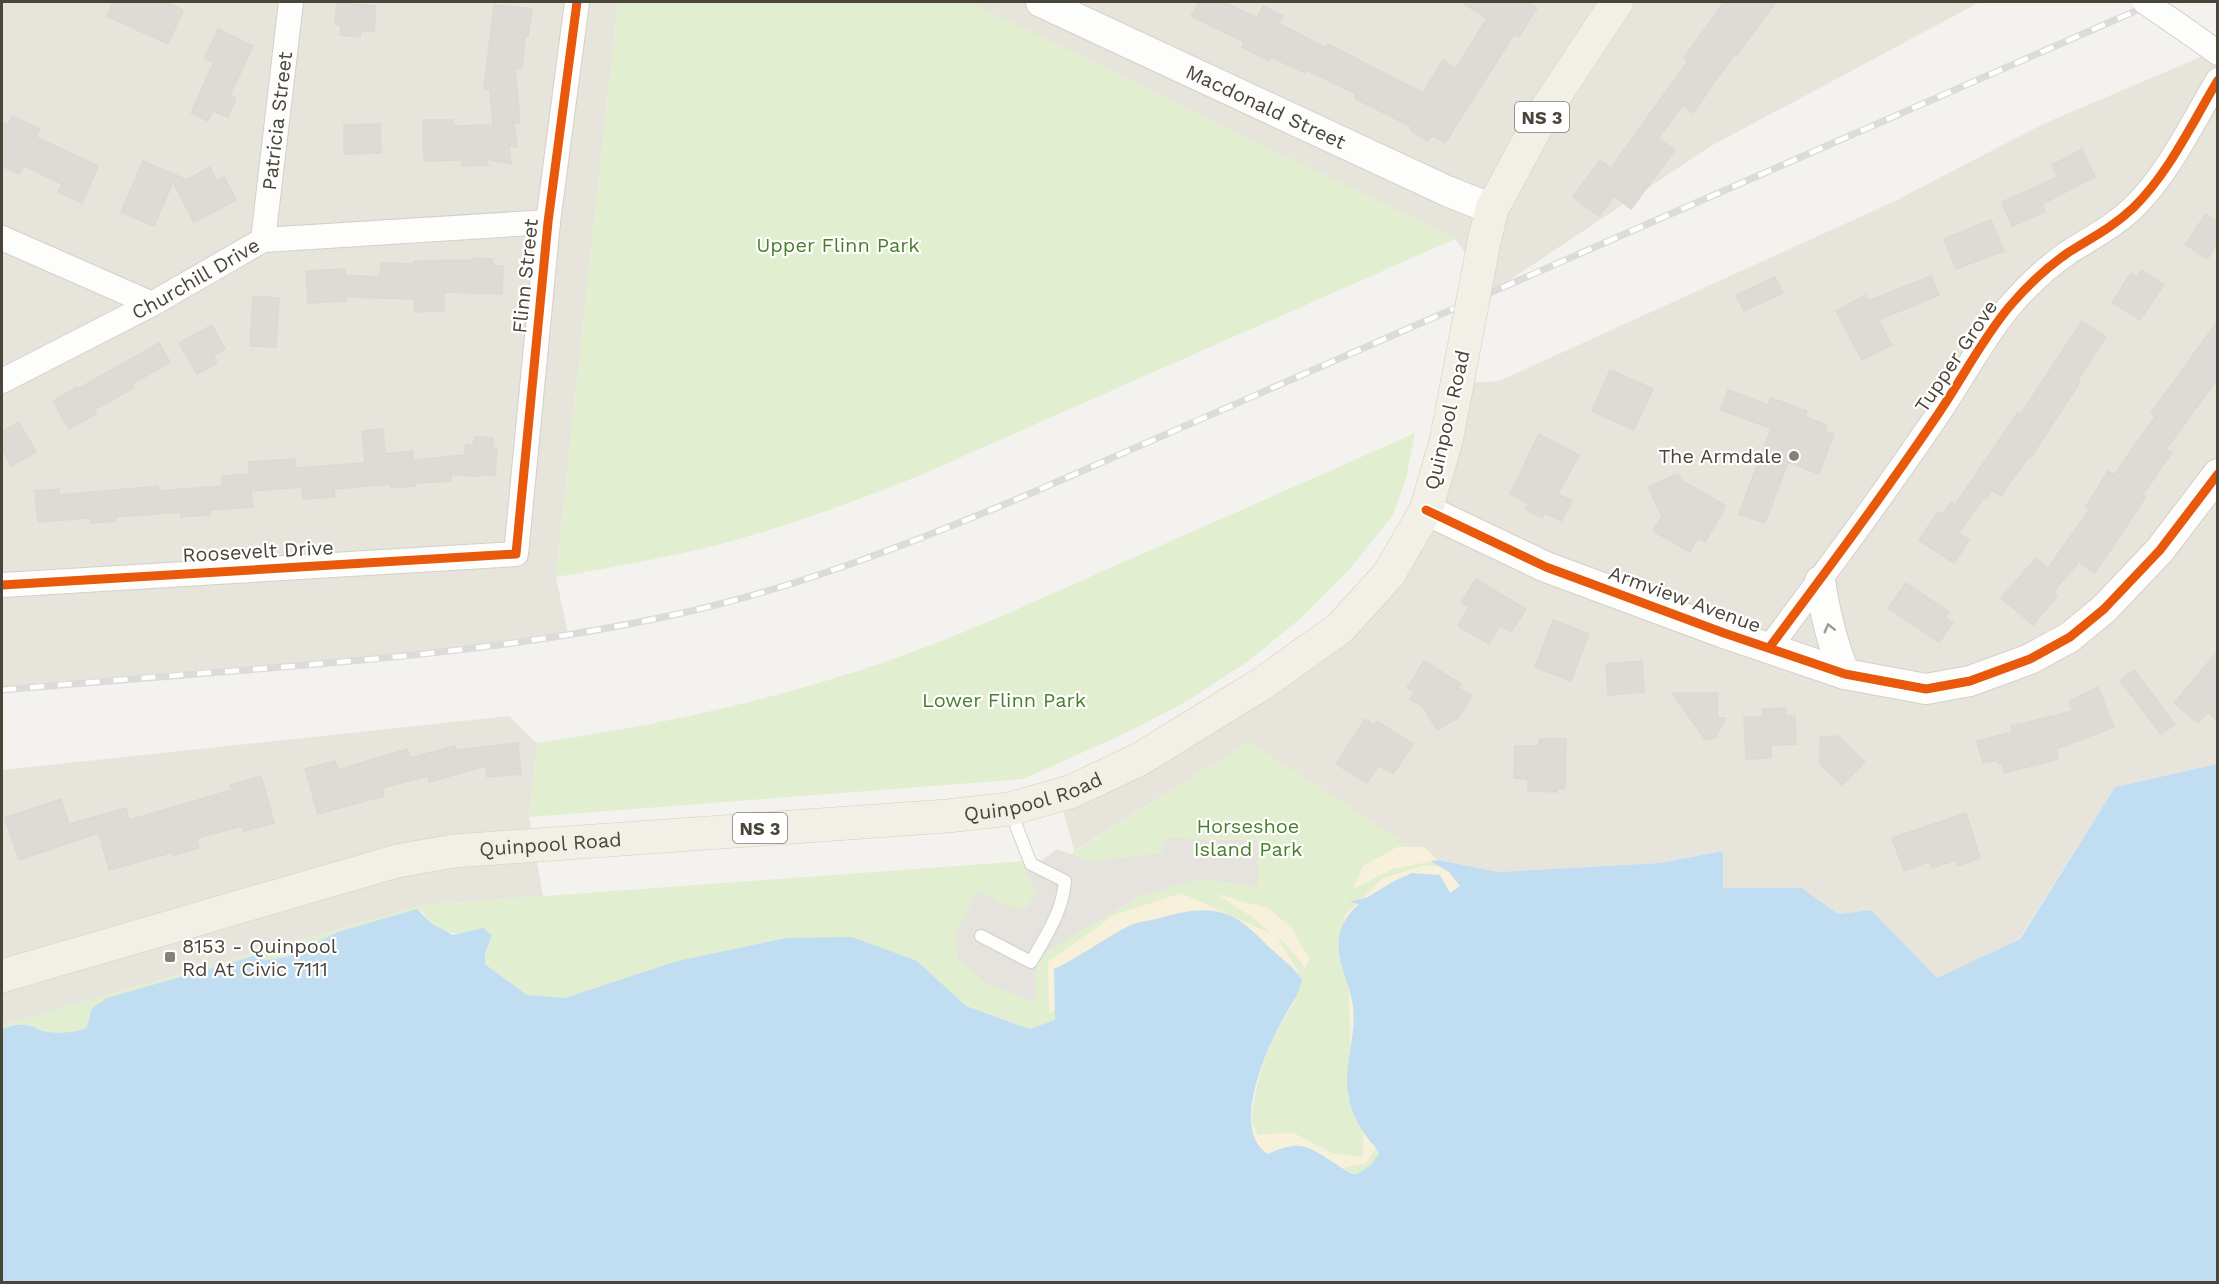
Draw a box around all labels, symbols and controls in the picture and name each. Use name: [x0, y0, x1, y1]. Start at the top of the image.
street label: Patricia Street: [257, 50, 297, 191]
street label: Macdonald Street: [1182, 59, 1350, 154]
road number: NS 3: [1515, 102, 1569, 132]
street label: Flinn Street: [507, 217, 543, 335]
street label: Churchill Drive: [128, 233, 264, 324]
park label: Upper Flinn Park: [756, 233, 920, 257]
street label: Tupper Grove: [1910, 295, 2002, 417]
street label: Quinpool Road: [1419, 348, 1475, 492]
place label: The Armdale: [1658, 444, 1782, 468]
marker: The Armdale: [1787, 449, 1801, 463]
street label: Roosevelt Drive: [182, 535, 334, 567]
street label: Armview Avenue: [1606, 560, 1764, 638]
one-way arrow: [1824, 624, 1836, 634]
park label: Lower Flinn Park: [922, 688, 1086, 712]
street label: Quinpool Road: [963, 767, 1106, 826]
road number: NS 3: [733, 813, 787, 843]
park label: Horseshoe Island Park: [1194, 814, 1302, 861]
street label: Quinpool Road: [478, 827, 622, 861]
place label: 8153 - Quinpool Rd At Civic 7111: [182, 934, 337, 981]
marker: 8153 - Quinpool Rd At Civic 7111: [163, 950, 177, 964]

